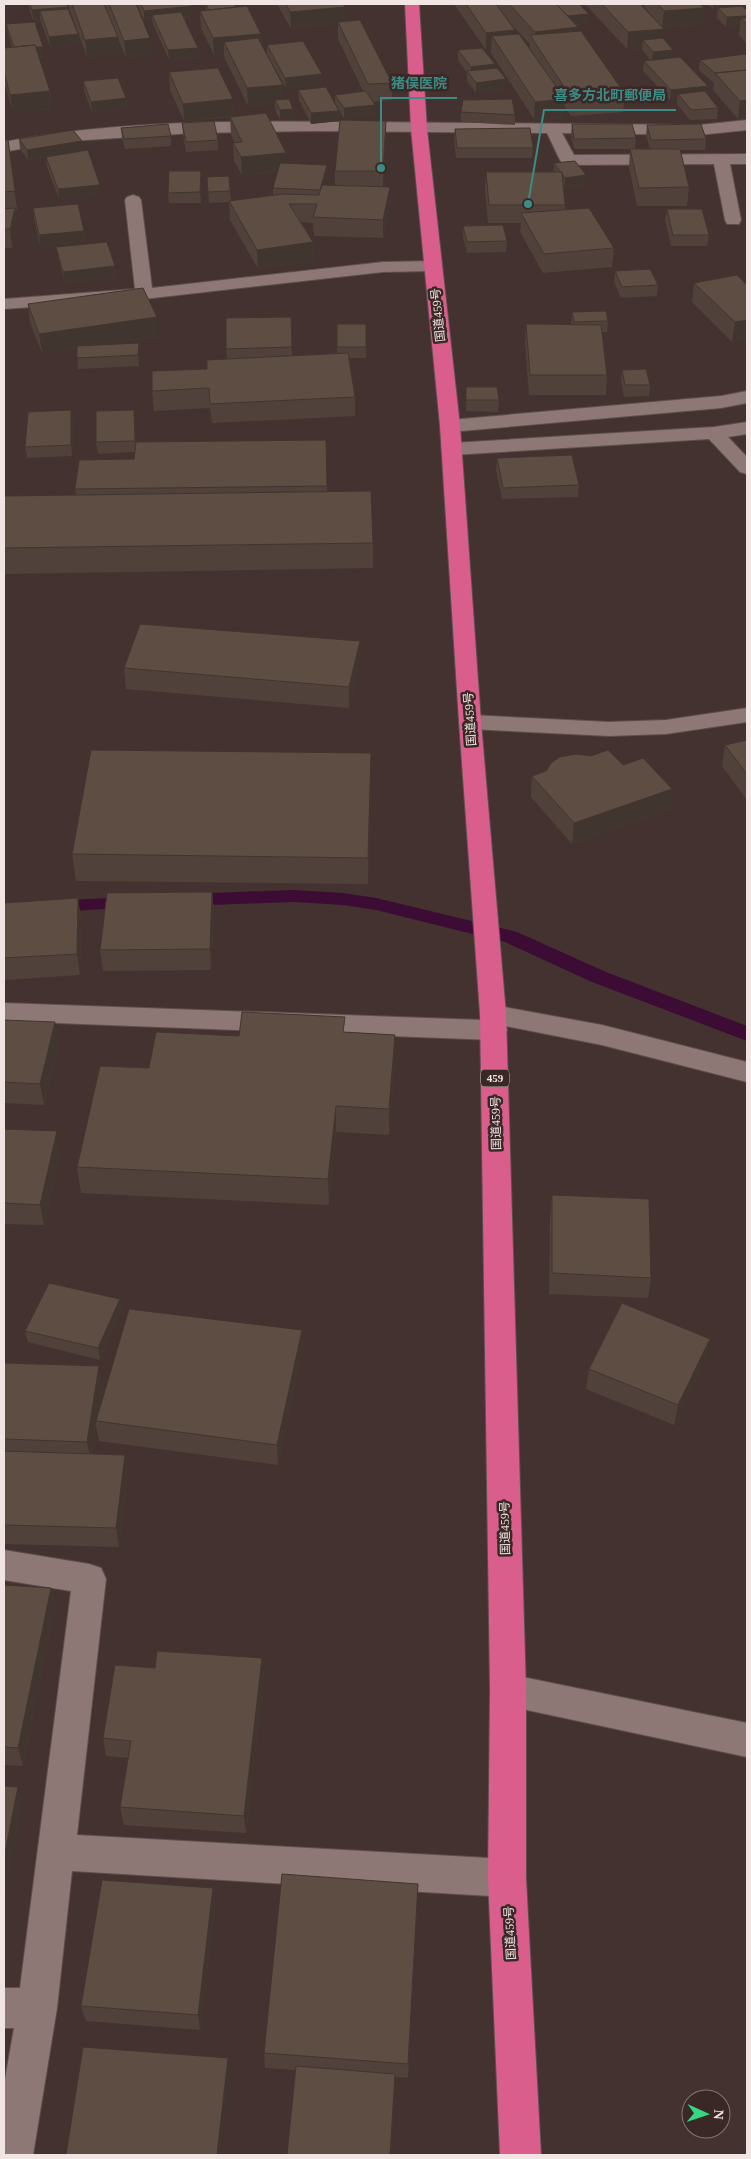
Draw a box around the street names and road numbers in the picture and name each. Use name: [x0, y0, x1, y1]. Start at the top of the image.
street label: 国道459号: [428, 287, 448, 343]
street label: 国道459号: [461, 692, 479, 746]
road number: 459: [481, 1070, 509, 1086]
street label: 国道459号: [489, 1096, 503, 1150]
street label: 国道459号: [498, 1501, 512, 1555]
street label: 国道459号: [502, 1906, 518, 1960]

